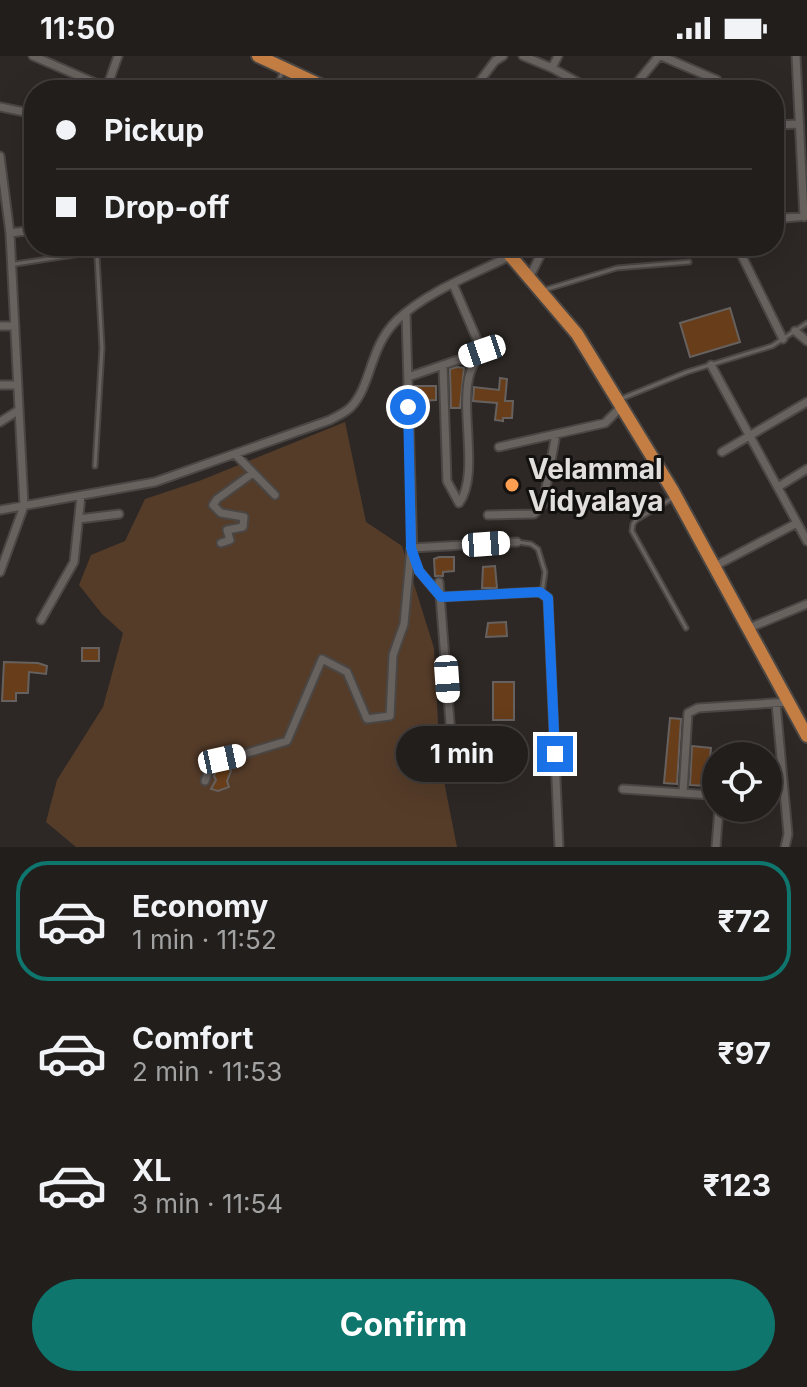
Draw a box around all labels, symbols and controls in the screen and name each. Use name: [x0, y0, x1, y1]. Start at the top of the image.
text: 11:50: [40, 10, 115, 46]
text: Pickup: [104, 112, 204, 148]
text: Drop-off: [104, 189, 230, 225]
car: [455, 332, 509, 370]
route start: [390, 389, 426, 425]
place label: Velammal Vidyalaya: [528, 452, 663, 518]
marker: Velammal Vidyalaya: [503, 476, 521, 494]
car: [461, 530, 511, 558]
car: [433, 654, 461, 704]
callout: 1 min: [395, 726, 527, 782]
route end: [537, 736, 573, 772]
text: 1 min: [430, 738, 494, 769]
car: [196, 742, 248, 776]
map controls: [702, 742, 782, 822]
button: locate: [702, 742, 782, 822]
icon: car: [36, 885, 108, 957]
text: Economy: [132, 888, 268, 924]
text: ₹72: [718, 903, 771, 939]
text: 1 min · 11:52: [132, 924, 277, 955]
icon: car: [36, 1017, 108, 1089]
text: Comfort: [132, 1020, 253, 1056]
text: ₹97: [718, 1035, 771, 1071]
text: 2 min · 11:53: [132, 1056, 282, 1087]
icon: car: [36, 1149, 108, 1221]
text: XL: [132, 1152, 171, 1188]
text: ₹123: [703, 1167, 771, 1203]
text: 3 min · 11:54: [132, 1188, 283, 1219]
button: Confirm: [32, 1279, 775, 1371]

